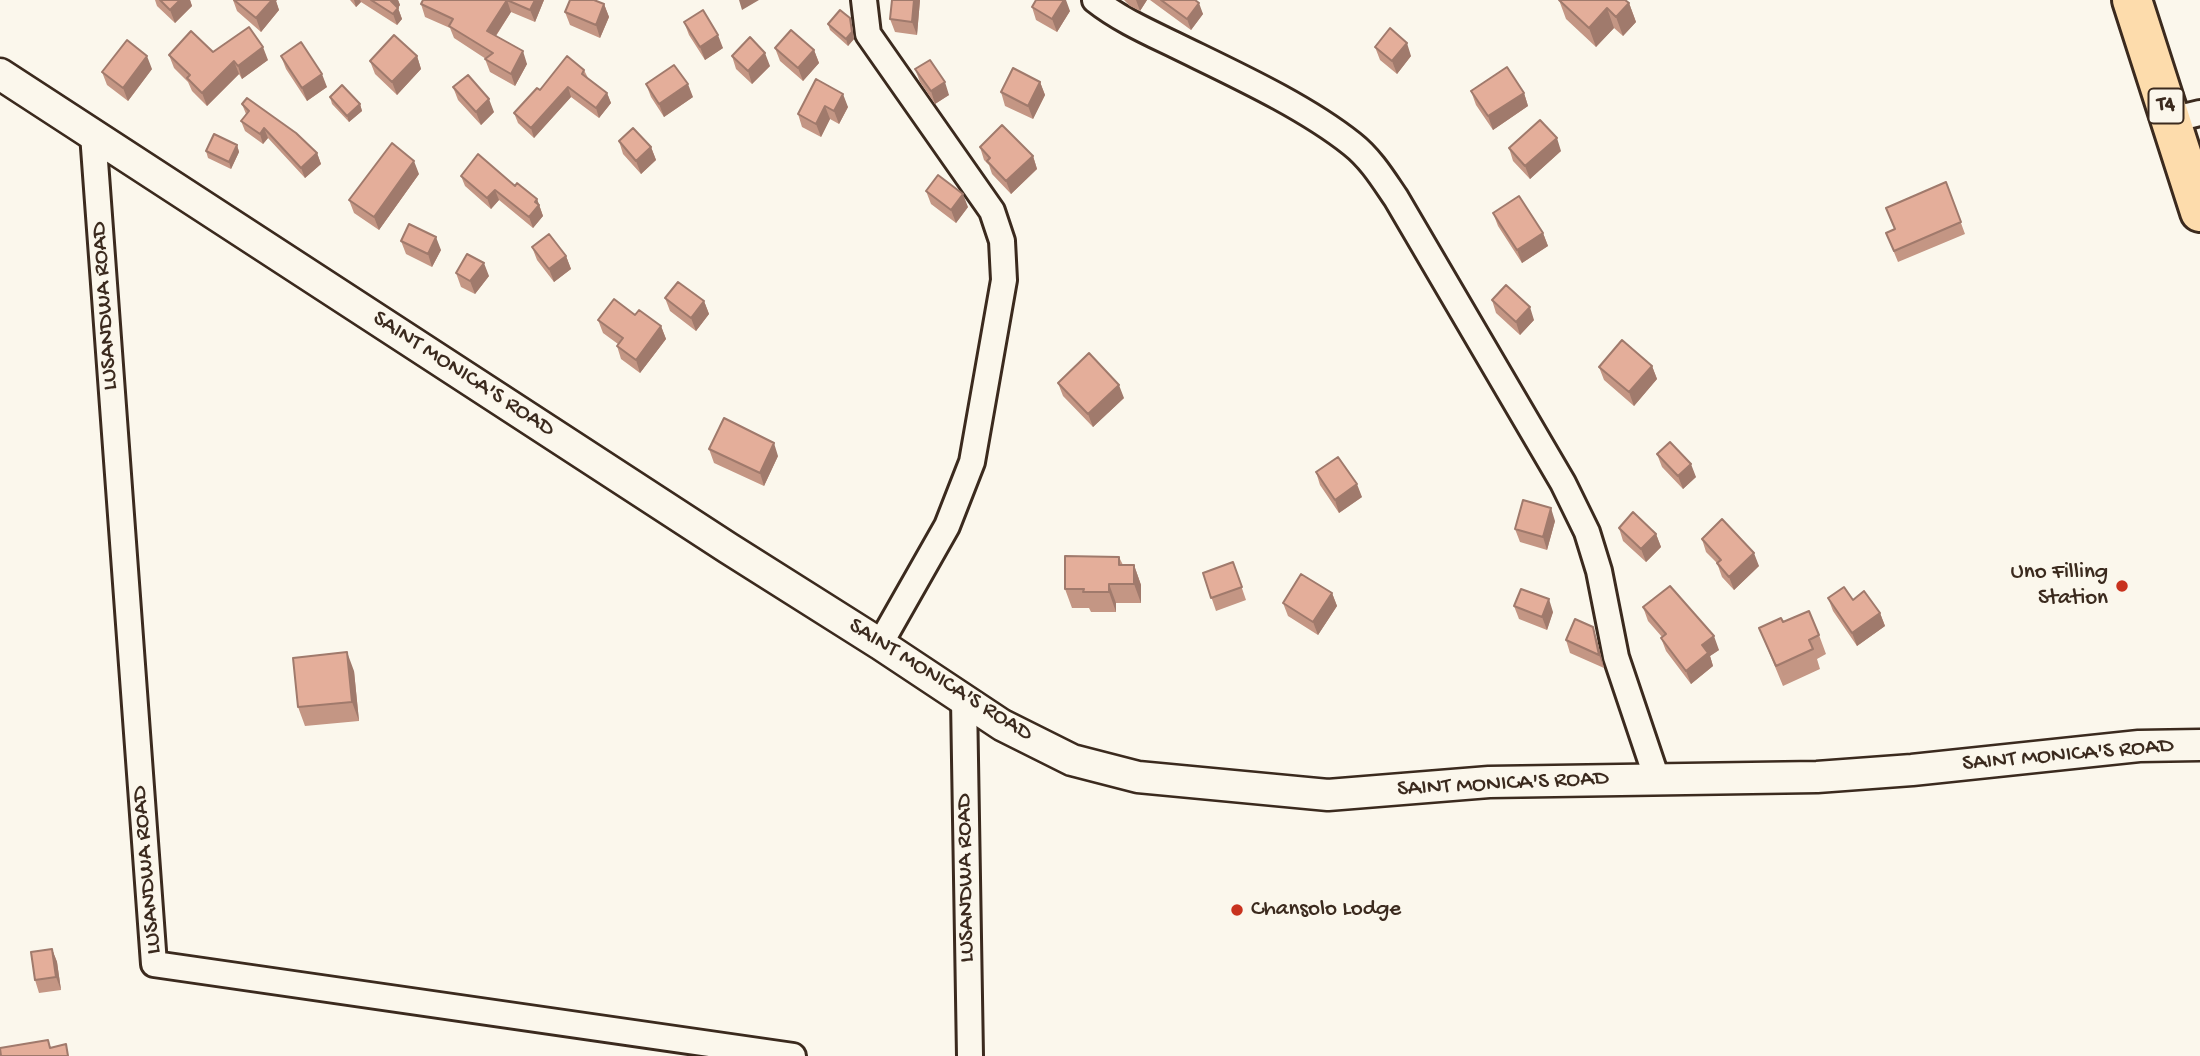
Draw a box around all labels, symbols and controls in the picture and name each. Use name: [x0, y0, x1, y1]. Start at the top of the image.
road number: T4: [2148, 88, 2184, 124]
street label: LUSANDWA ROAD: [86, 221, 126, 391]
street label: SAINT MONICA'S ROAD: [367, 306, 559, 444]
place label: Uno Filling Station: [2011, 559, 2108, 613]
marker: Uno Filling Station: [2114, 578, 2130, 594]
street label: SAINT MONICA'S ROAD: [843, 613, 1037, 749]
street label: SAINT MONICA'S ROAD: [1961, 733, 2175, 779]
street label: SAINT MONICA'S ROAD: [1396, 766, 1610, 804]
street label: LUSANDWA ROAD: [127, 785, 169, 955]
street label: LUSANDWA ROAD: [952, 793, 982, 963]
place label: Chansolo Lodge: [1251, 896, 1401, 924]
marker: Chansolo Lodge: [1229, 902, 1245, 918]

